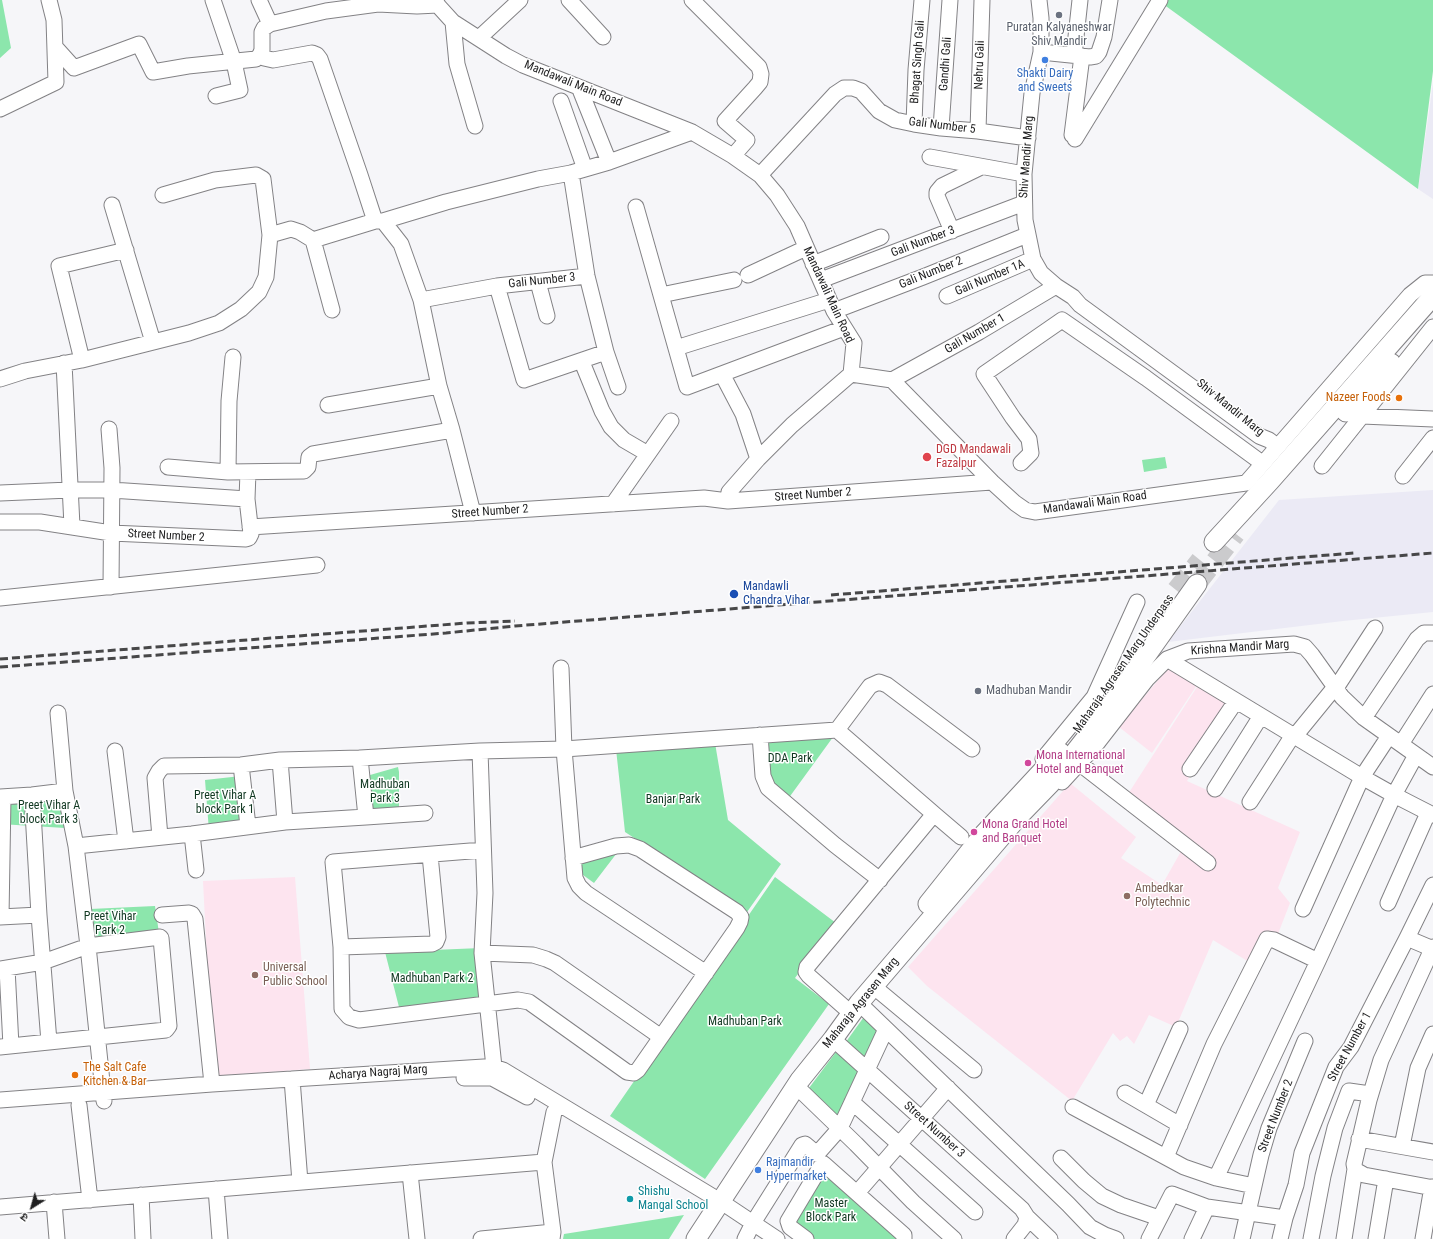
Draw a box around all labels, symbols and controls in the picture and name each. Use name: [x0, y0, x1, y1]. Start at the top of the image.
marker: Puratan Kalyaneshwar Shiv Mandir: [1054, 10, 1064, 20]
street label: Bhagat Singh Gali: [908, 20, 928, 104]
place label: Puratan Kalyaneshwar Shiv Mandir: [1006, 21, 1112, 49]
street label: Gandhi Gali: [937, 36, 955, 92]
street label: Nehru Gali: [972, 40, 988, 90]
marker: Shakti Dairy and Sweets: [1040, 55, 1050, 65]
street label: Mandawali Main Road: [522, 58, 624, 110]
place label: Shakti Dairy and Sweets: [1017, 67, 1073, 95]
street label: Gali Number 5: [908, 115, 976, 137]
street label: Shiv Mandir Marg: [1017, 115, 1037, 199]
street label: Gali Number 3: [889, 223, 957, 261]
street label: Mandawali Main Road: [799, 245, 857, 345]
street label: Gali Number 2: [897, 254, 965, 292]
street label: Gali Number 1A: [953, 257, 1027, 299]
street label: Gali Number 3: [508, 270, 576, 292]
street label: Gali Number 1: [942, 311, 1008, 357]
street label: Shiv Mandir Marg: [1193, 376, 1267, 440]
place label: Nazeer Foods: [1326, 391, 1391, 405]
marker: Nazeer Foods: [1394, 393, 1404, 403]
place label: DGD Mandawali Fazalpur: [936, 443, 1011, 471]
marker: DGD Mandawali Fazalpur: [921, 451, 933, 463]
street label: Street Number 2: [774, 485, 852, 505]
street label: Mandawali Main Road: [1042, 489, 1148, 517]
street label: Street Number 2: [451, 502, 529, 522]
street label: Street Number 2: [127, 527, 205, 545]
place label: Mandawli Chandra Vihar: [743, 580, 810, 608]
marker: Mandawli Chandra Vihar: [728, 588, 740, 600]
street label: Maharaja Agrasen Marg Underpass: [1071, 592, 1177, 736]
street label: Krishna Mandir Marg: [1190, 637, 1290, 659]
place label: Madhuban Mandir: [986, 684, 1072, 698]
marker: Madhuban Mandir: [973, 686, 983, 696]
place label: Mona International Hotel and Banquet: [1036, 749, 1125, 777]
park label: DDA Park: [768, 752, 812, 766]
marker: Mona International Hotel and Banquet: [1023, 758, 1033, 768]
park label: Madhuban Park 3: [360, 778, 410, 806]
park label: Preet Vihar A block Park 1: [194, 789, 256, 817]
park label: Banjar Park: [646, 793, 700, 807]
park label: Preet Vihar A block Park 3: [18, 799, 80, 827]
place label: Mona Grand Hotel and Banquet: [982, 818, 1068, 846]
marker: Mona Grand Hotel and Banquet: [969, 827, 979, 837]
place label: Ambedkar Polytechnic: [1135, 882, 1190, 910]
marker: Ambedkar Polytechnic: [1122, 891, 1132, 901]
park label: Preet Vihar Park 2: [84, 910, 136, 938]
street label: Maharaja Agrasen Marg: [820, 955, 902, 1051]
place label: Universal Public School: [263, 961, 328, 989]
marker: Universal Public School: [250, 970, 260, 980]
park label: Madhuban Park 2: [391, 972, 473, 986]
street label: Street Number 1: [1325, 1010, 1375, 1084]
park label: Madhuban Park: [708, 1015, 782, 1029]
place label: The Salt Cafe Kitchen & Bar: [83, 1061, 147, 1089]
street label: Acharya Nagraj Marg: [328, 1062, 428, 1084]
marker: The Salt Cafe Kitchen & Bar: [70, 1070, 80, 1080]
street label: Street Number 2: [1255, 1077, 1297, 1155]
street label: Street Number 3: [901, 1099, 967, 1161]
place label: Rajmandir Hypermarket: [766, 1156, 827, 1184]
marker: Rajmandir Hypermarket: [753, 1165, 763, 1175]
place label: Shishu Mangal School: [638, 1185, 708, 1213]
north arrow: [12, 1187, 52, 1227]
marker: Shishu Mangal School: [625, 1194, 635, 1204]
park label: Master Block Park: [806, 1197, 856, 1225]
text: उ: [18, 1210, 31, 1224]

